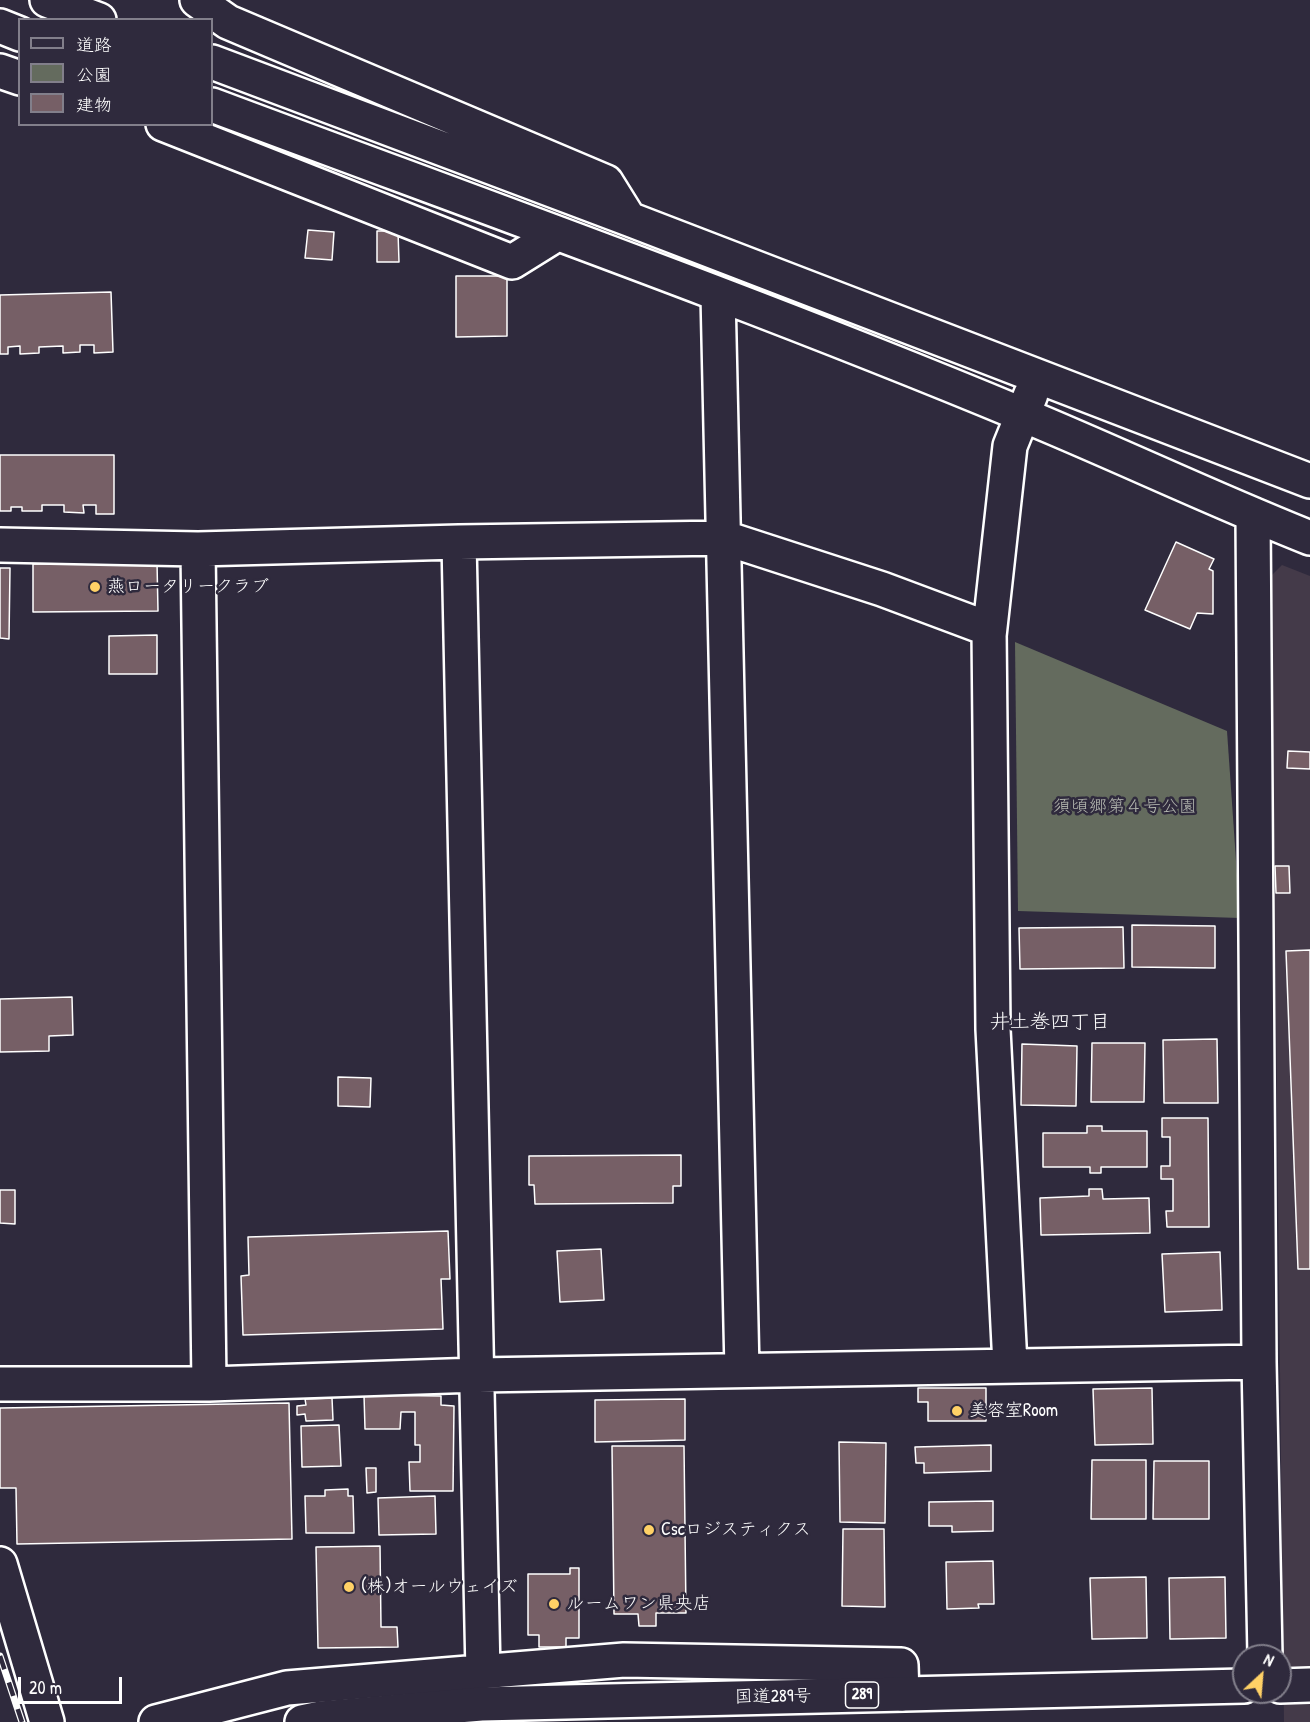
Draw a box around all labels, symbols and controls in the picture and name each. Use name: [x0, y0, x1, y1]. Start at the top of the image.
legend: [18, 18, 213, 126]
text: 道路: [76, 32, 112, 57]
text: 公園: [76, 62, 112, 87]
text: 建物: [76, 92, 112, 117]
place label: 燕ロータリークラブ: [107, 576, 269, 598]
marker: 燕ロータリークラブ: [88, 580, 102, 594]
park label: 須頃郷第４号公園: [1053, 796, 1197, 818]
district label: 井土巻四丁目: [990, 1011, 1110, 1035]
place label: 美容室Room: [969, 1400, 1058, 1422]
marker: 美容室Room: [950, 1404, 964, 1418]
place label: Cscロジスティクス: [661, 1519, 811, 1541]
marker: Cscロジスティクス: [642, 1523, 656, 1537]
place label: (株)オールウェイズ: [361, 1576, 518, 1598]
marker: (株)オールウェイズ: [342, 1580, 356, 1594]
place label: ルームワン県央店: [566, 1593, 711, 1615]
marker: ルームワン県央店: [547, 1597, 561, 1611]
north arrow: [1232, 1644, 1292, 1704]
text: N: [1260, 1648, 1278, 1671]
scale bar: [21, 1665, 124, 1703]
text: 20 m: [29, 1675, 62, 1700]
road number: 289: [846, 1682, 878, 1708]
street label: 国道289号: [734, 1686, 812, 1708]

